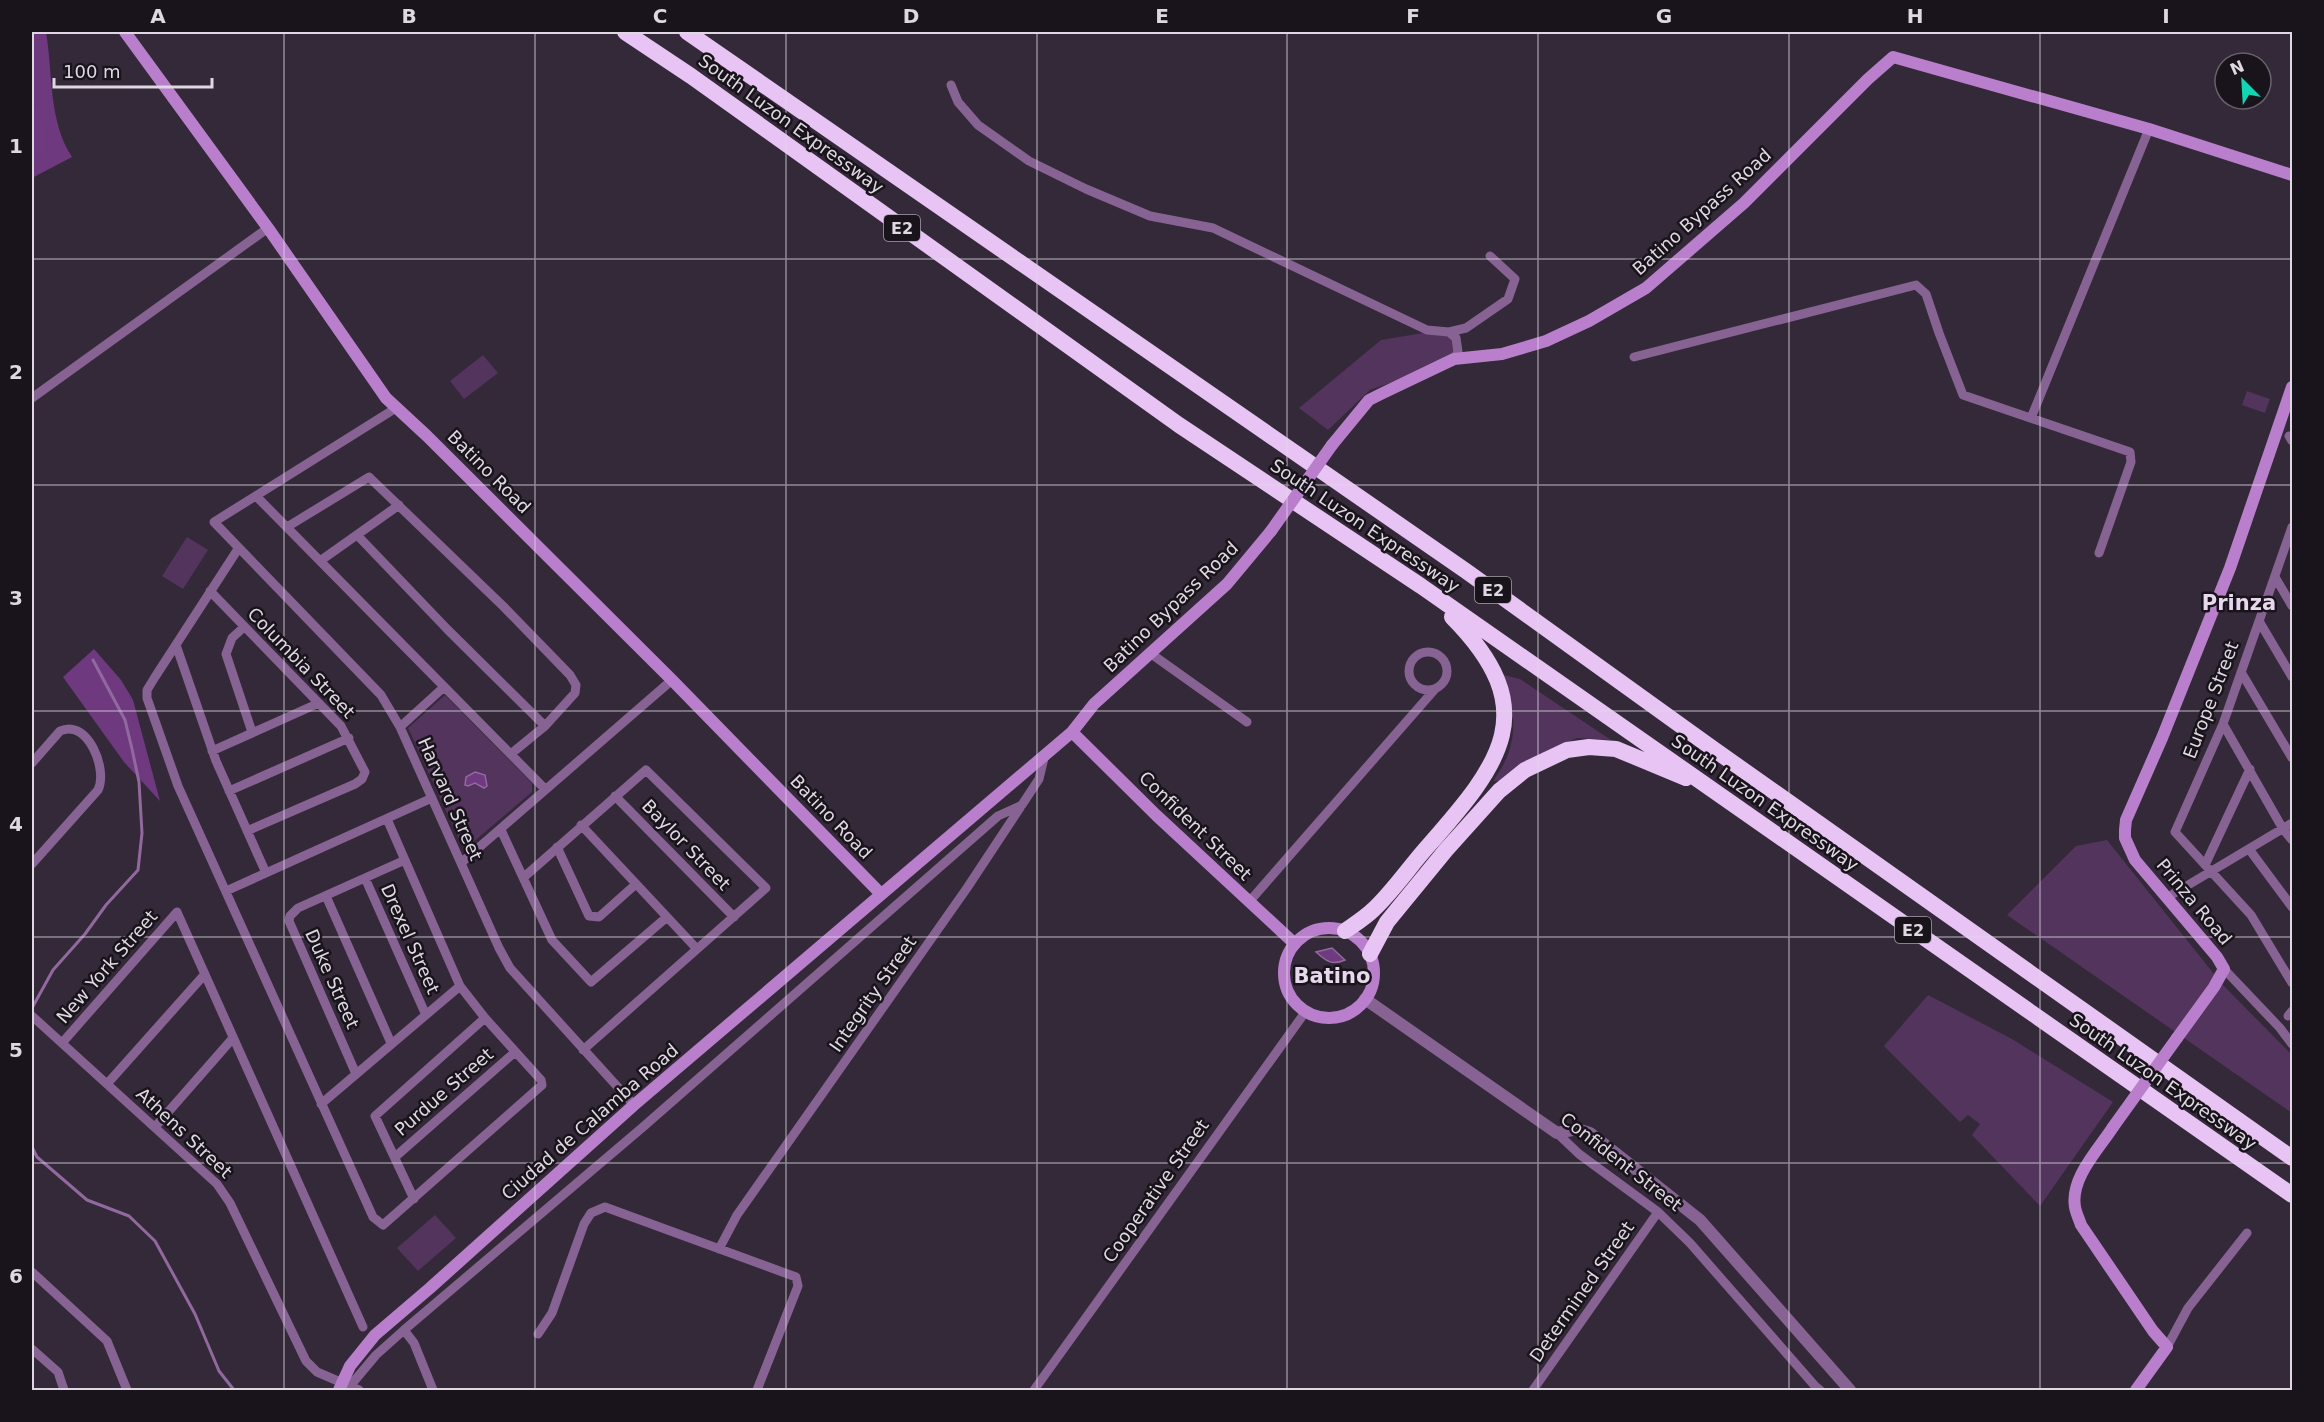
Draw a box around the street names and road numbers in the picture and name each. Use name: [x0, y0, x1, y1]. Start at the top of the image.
street label: South Luzon Expressway: [695, 49, 888, 198]
street label: Batino Bypass Road: [1628, 144, 1775, 279]
road number: E2: [884, 215, 920, 241]
street label: Batino Road: [443, 426, 535, 518]
street label: South Luzon Expressway: [1267, 454, 1464, 597]
street label: Batino Bypass Road: [1099, 537, 1242, 676]
road number: E2: [1475, 577, 1511, 603]
street label: Columbia Street: [243, 603, 359, 722]
street label: Europe Street: [2179, 638, 2243, 761]
street label: South Luzon Expressway: [1668, 730, 1863, 875]
street label: Harvard Street: [414, 734, 487, 864]
street label: Confident Street: [1135, 767, 1256, 885]
street label: Batino Road: [786, 770, 877, 863]
street label: Baylor Street: [638, 795, 735, 894]
street label: Prinza Road: [2152, 854, 2236, 949]
street label: Drexel Street: [377, 881, 444, 997]
street label: New York Street: [52, 906, 161, 1027]
road number: E2: [1895, 917, 1931, 943]
street label: Duke Street: [301, 926, 364, 1032]
street label: Integrity Street: [825, 932, 920, 1056]
street label: South Luzon Expressway: [2066, 1009, 2261, 1154]
street label: Ciudad de Calamba Road: [497, 1039, 682, 1204]
street label: Purdue Street: [390, 1043, 497, 1140]
street label: Athens Street: [132, 1083, 236, 1182]
street label: Confident Street: [1557, 1108, 1686, 1215]
street label: Cooperative Street: [1098, 1115, 1213, 1266]
street label: Determined Street: [1525, 1217, 1638, 1366]

